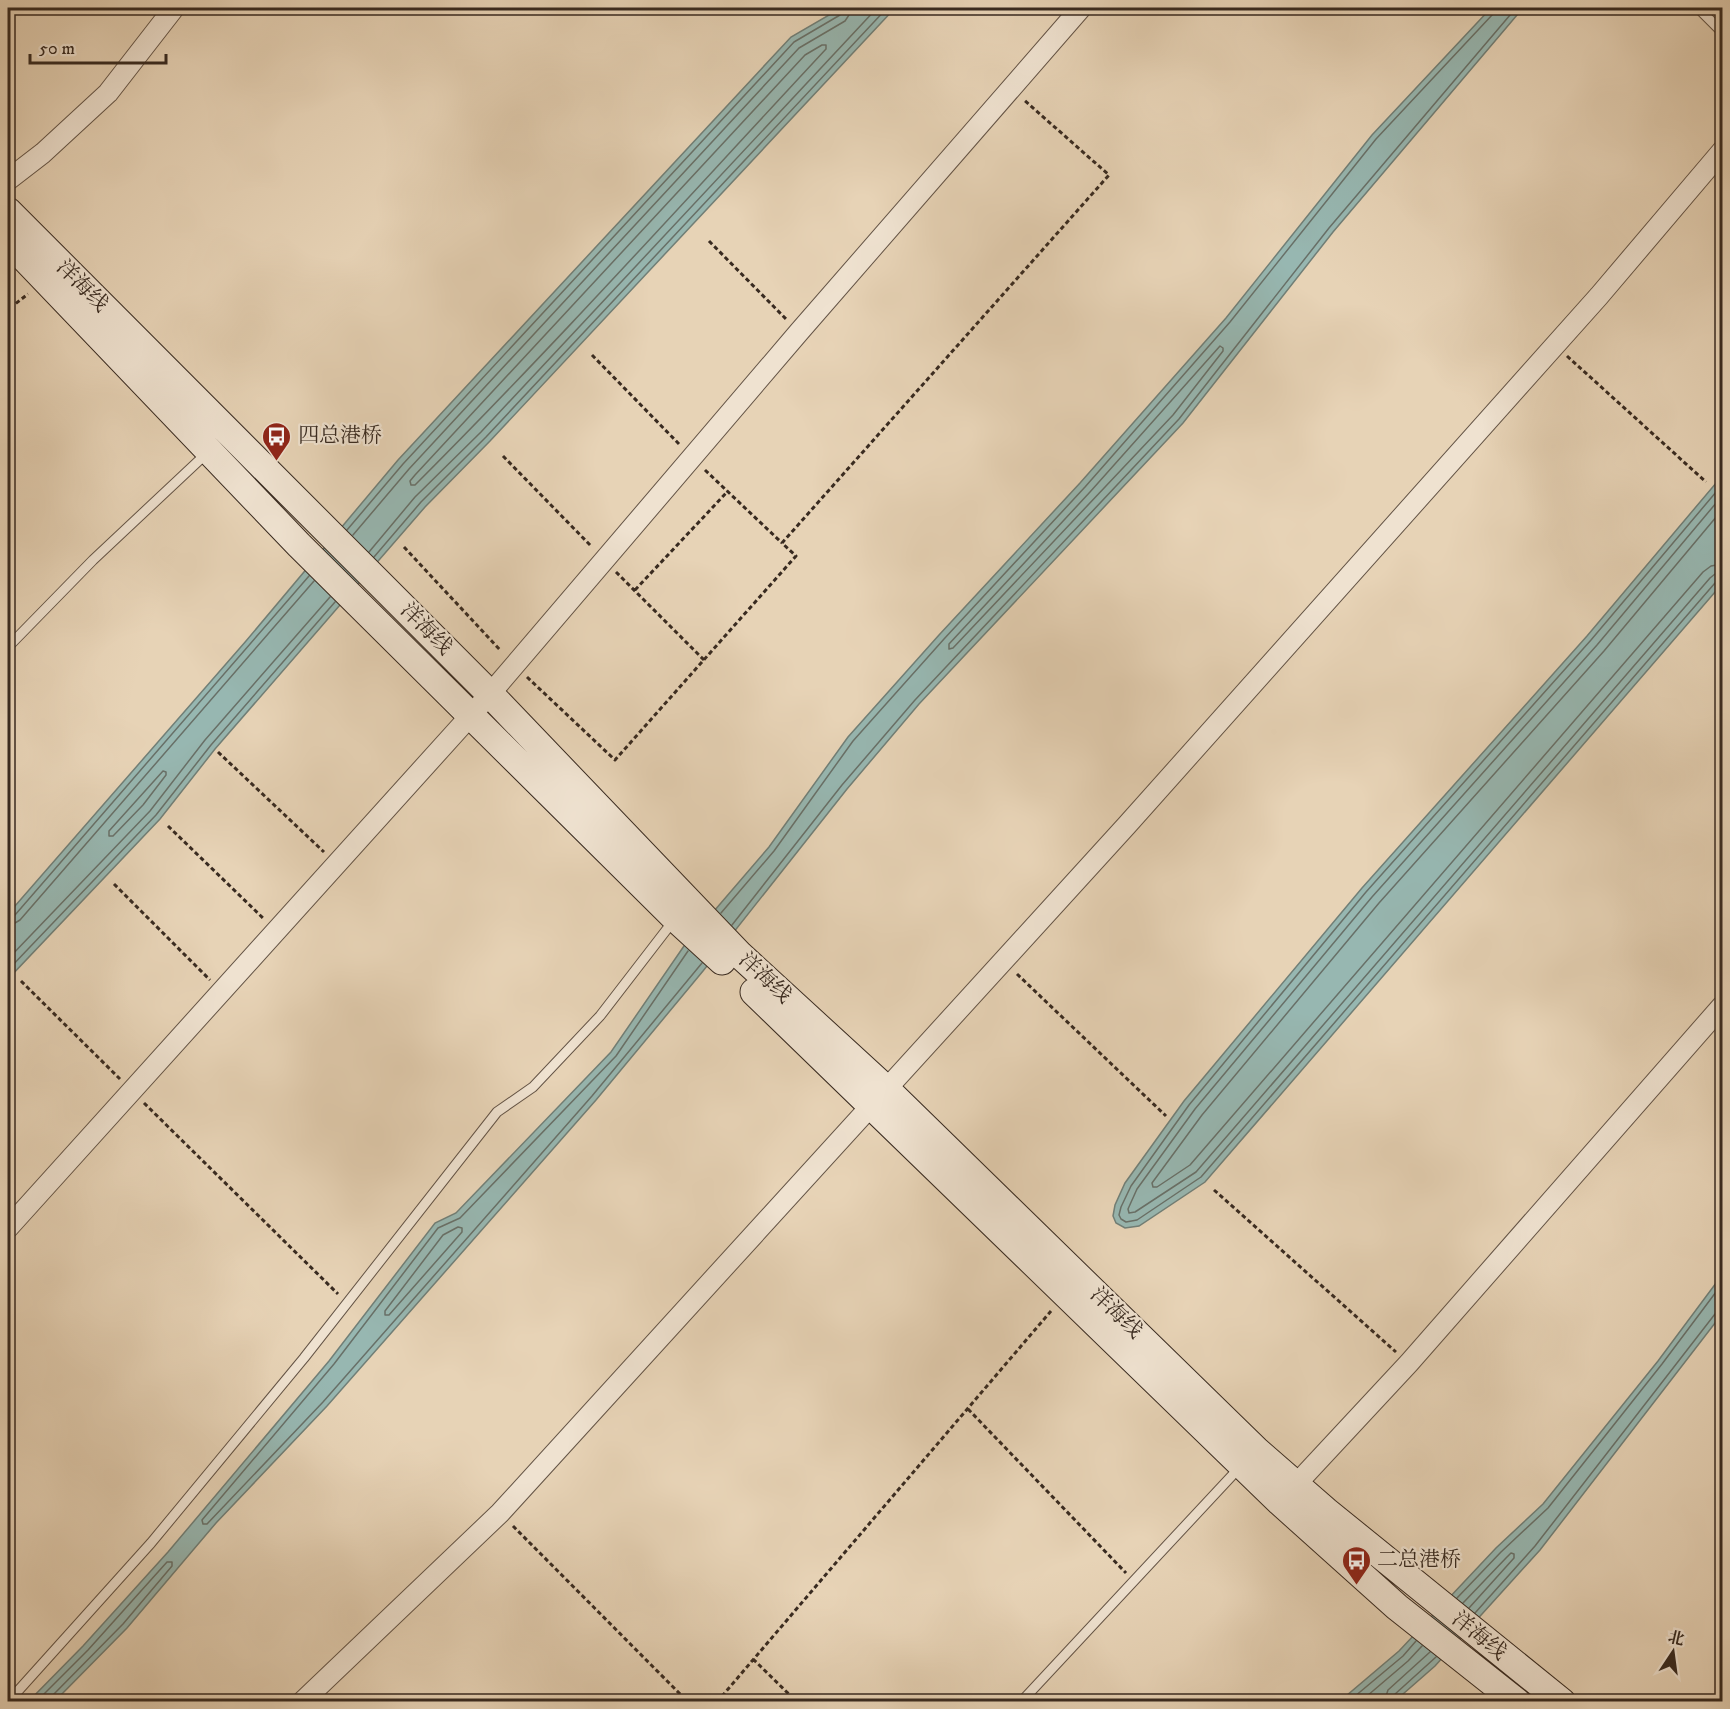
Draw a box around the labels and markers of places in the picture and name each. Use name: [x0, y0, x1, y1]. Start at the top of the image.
bus stop icon: 四总港桥: [261, 420, 293, 462]
place label: 四总港桥: [298, 423, 382, 449]
bus stop icon: 二总港桥: [1340, 1544, 1372, 1586]
place label: 二总港桥: [1377, 1547, 1461, 1573]

